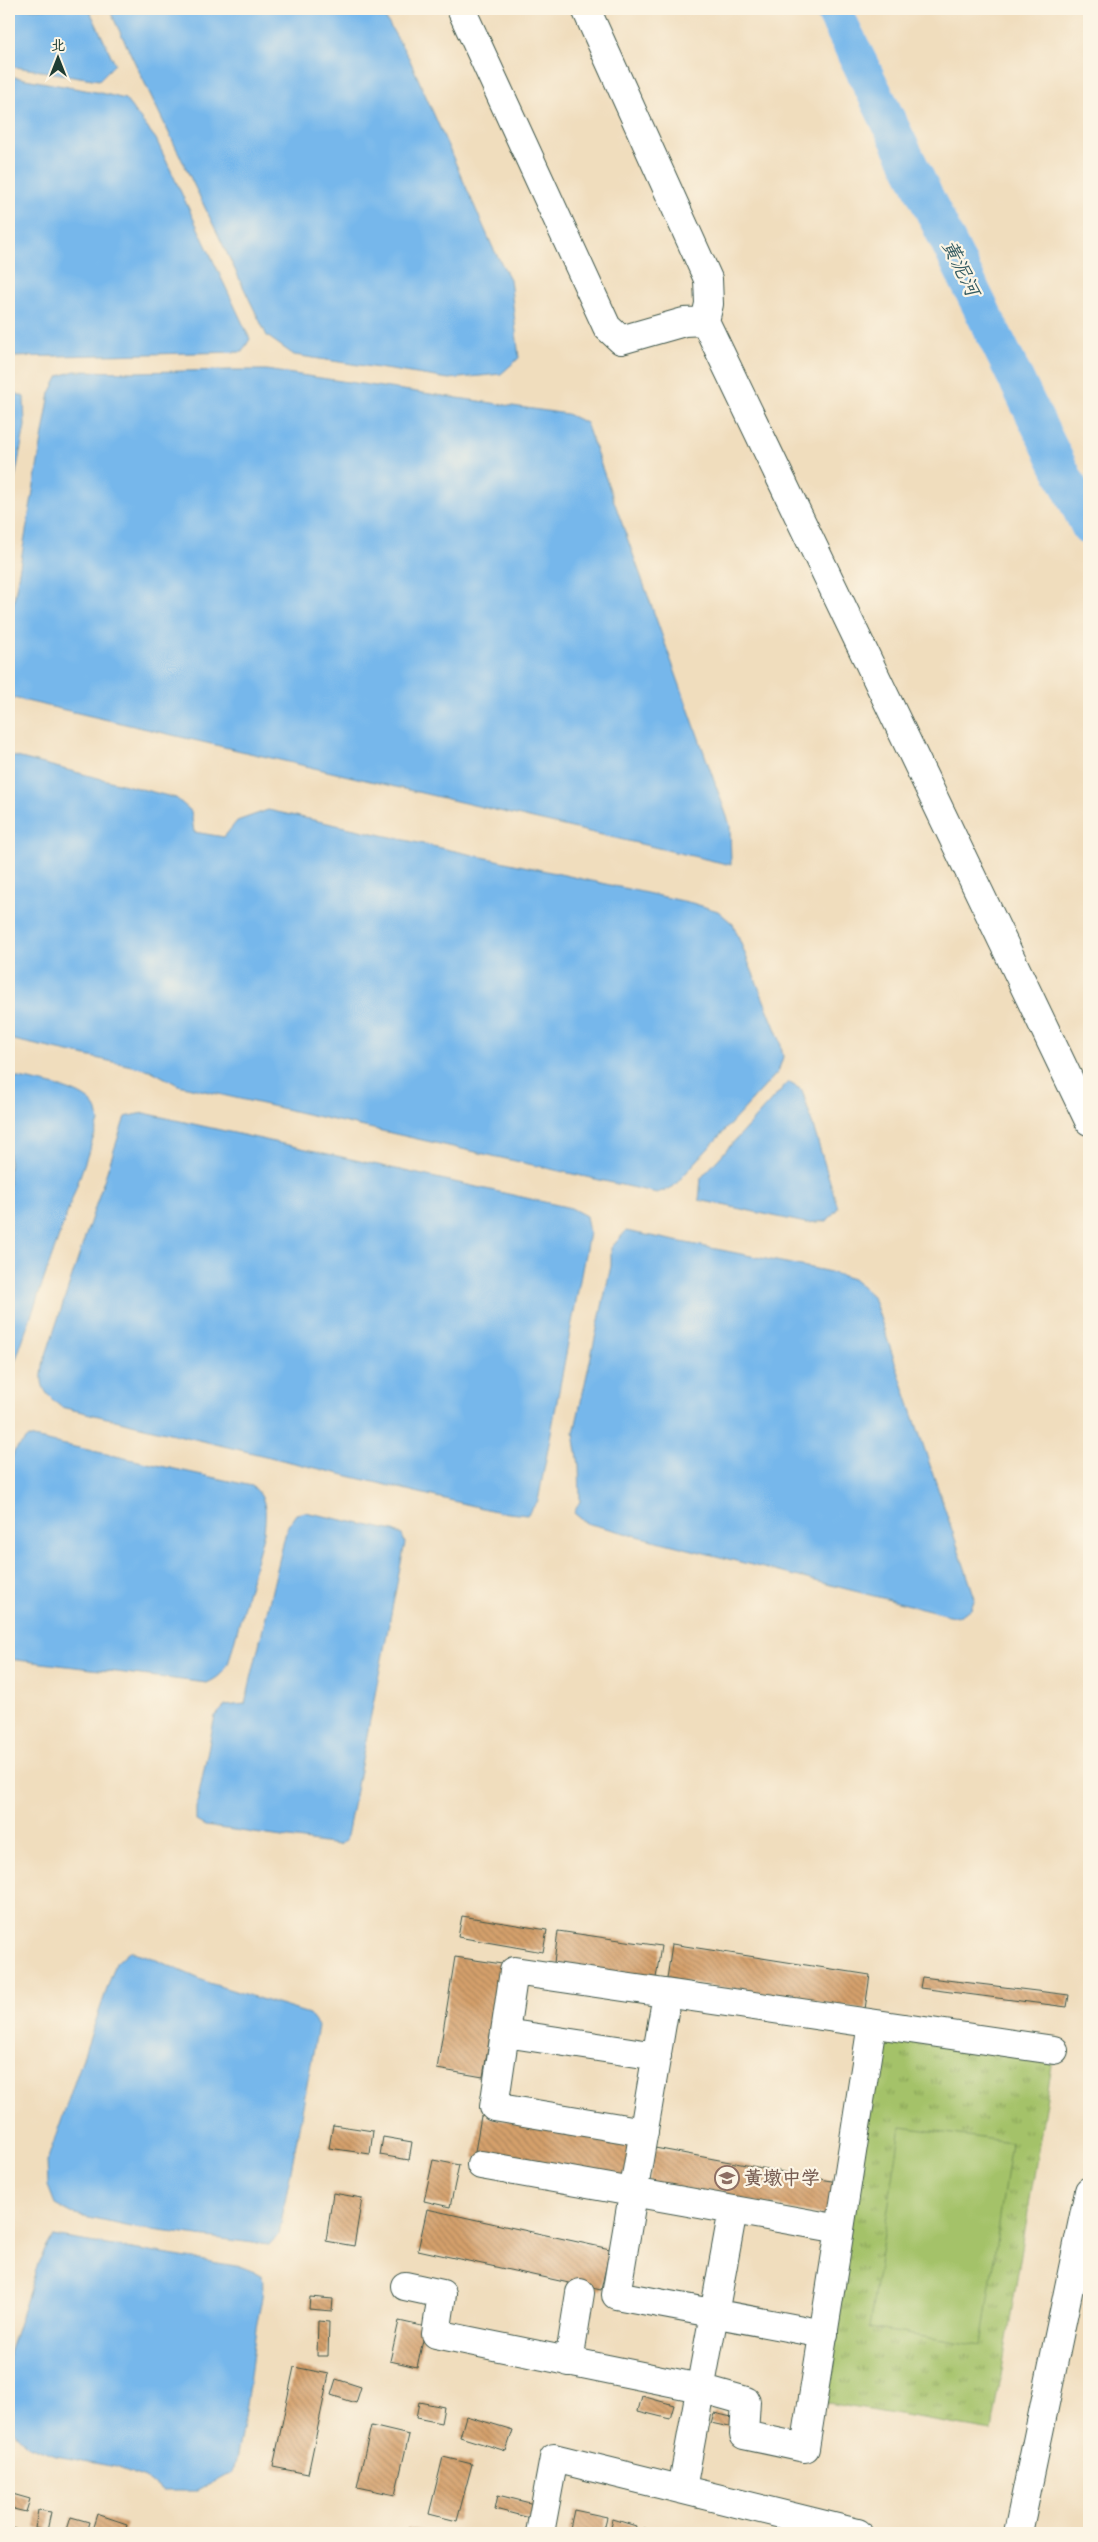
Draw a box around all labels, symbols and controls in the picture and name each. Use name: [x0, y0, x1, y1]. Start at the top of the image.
north arrow: [32, 32, 82, 82]
text: 北: [51, 37, 65, 54]
water label: 黄泥河: [938, 236, 986, 303]
school or university icon: 黄墩中学: [714, 2165, 740, 2191]
place label: 黄墩中学: [744, 2167, 820, 2189]

